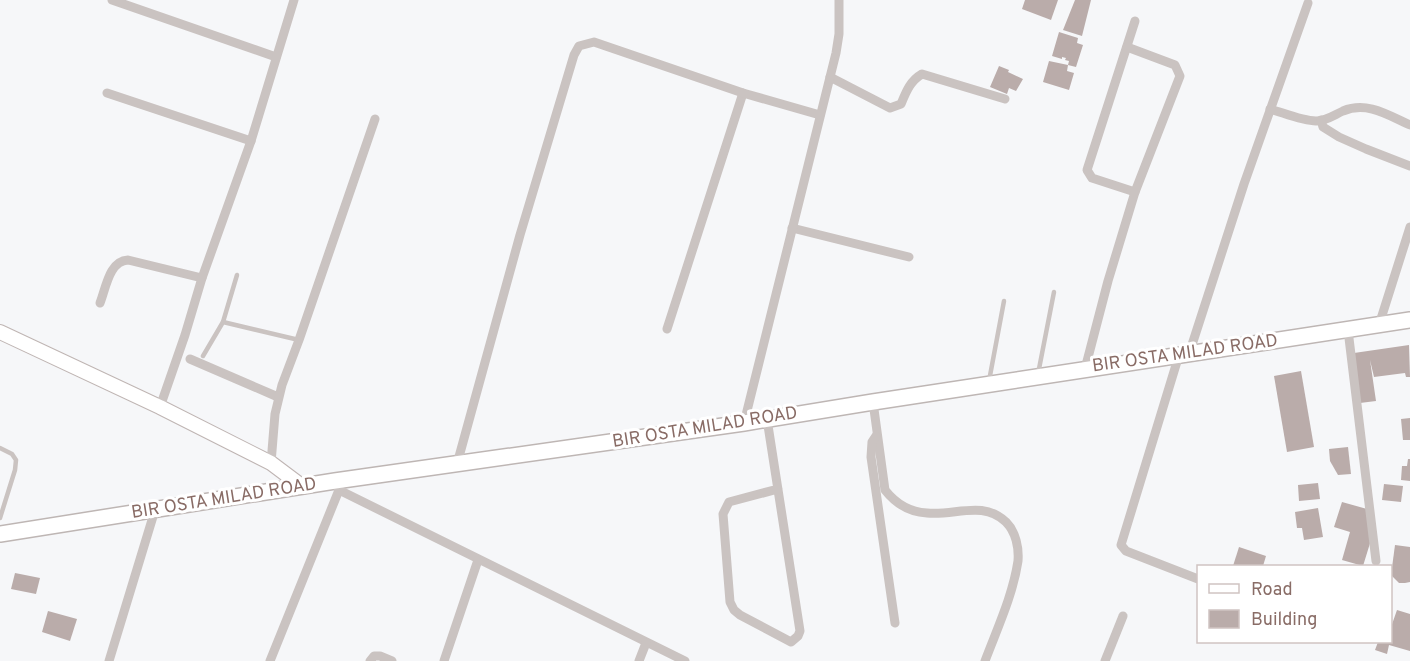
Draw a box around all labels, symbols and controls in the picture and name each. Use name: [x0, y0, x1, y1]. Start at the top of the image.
street label: BIR OSTA MILAD ROAD: [1091, 330, 1279, 378]
street label: BIR OSTA MILAD ROAD: [611, 402, 799, 454]
street label: BIR OSTA MILAD ROAD: [130, 473, 318, 525]
legend: [1197, 565, 1392, 643]
text: Road: [1251, 579, 1293, 602]
text: Building: [1251, 609, 1317, 632]

